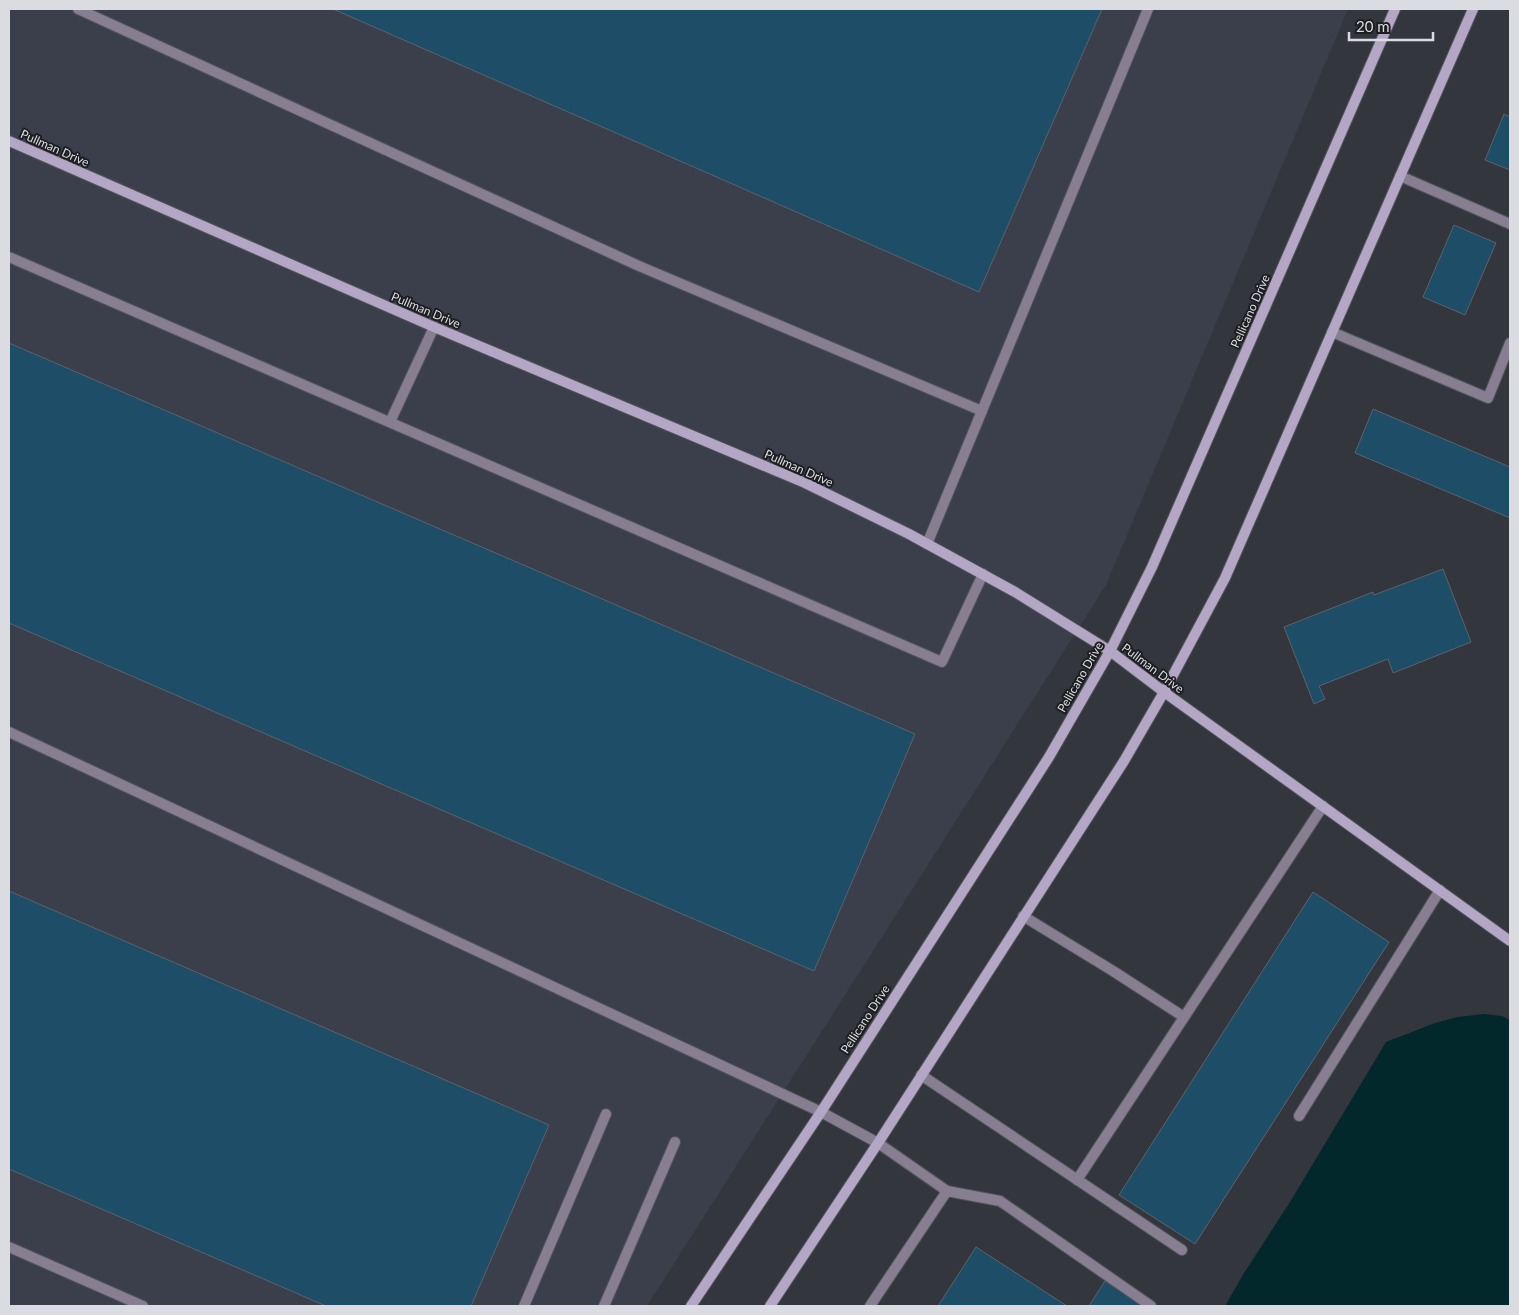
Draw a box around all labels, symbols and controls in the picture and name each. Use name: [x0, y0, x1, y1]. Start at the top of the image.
scale bar: [1349, 10, 1433, 42]
text: 20 m: [1356, 17, 1390, 35]
street label: Pullman Drive: [18, 126, 92, 170]
street label: Pellicano Drive: [1227, 272, 1273, 350]
street label: Pullman Drive: [389, 289, 463, 331]
street label: Pullman Drive: [762, 446, 836, 490]
street label: Pellicano Drive: [1054, 639, 1106, 715]
street label: Pullman Drive: [1119, 640, 1187, 696]
street label: Pellicano Drive: [837, 982, 893, 1056]

